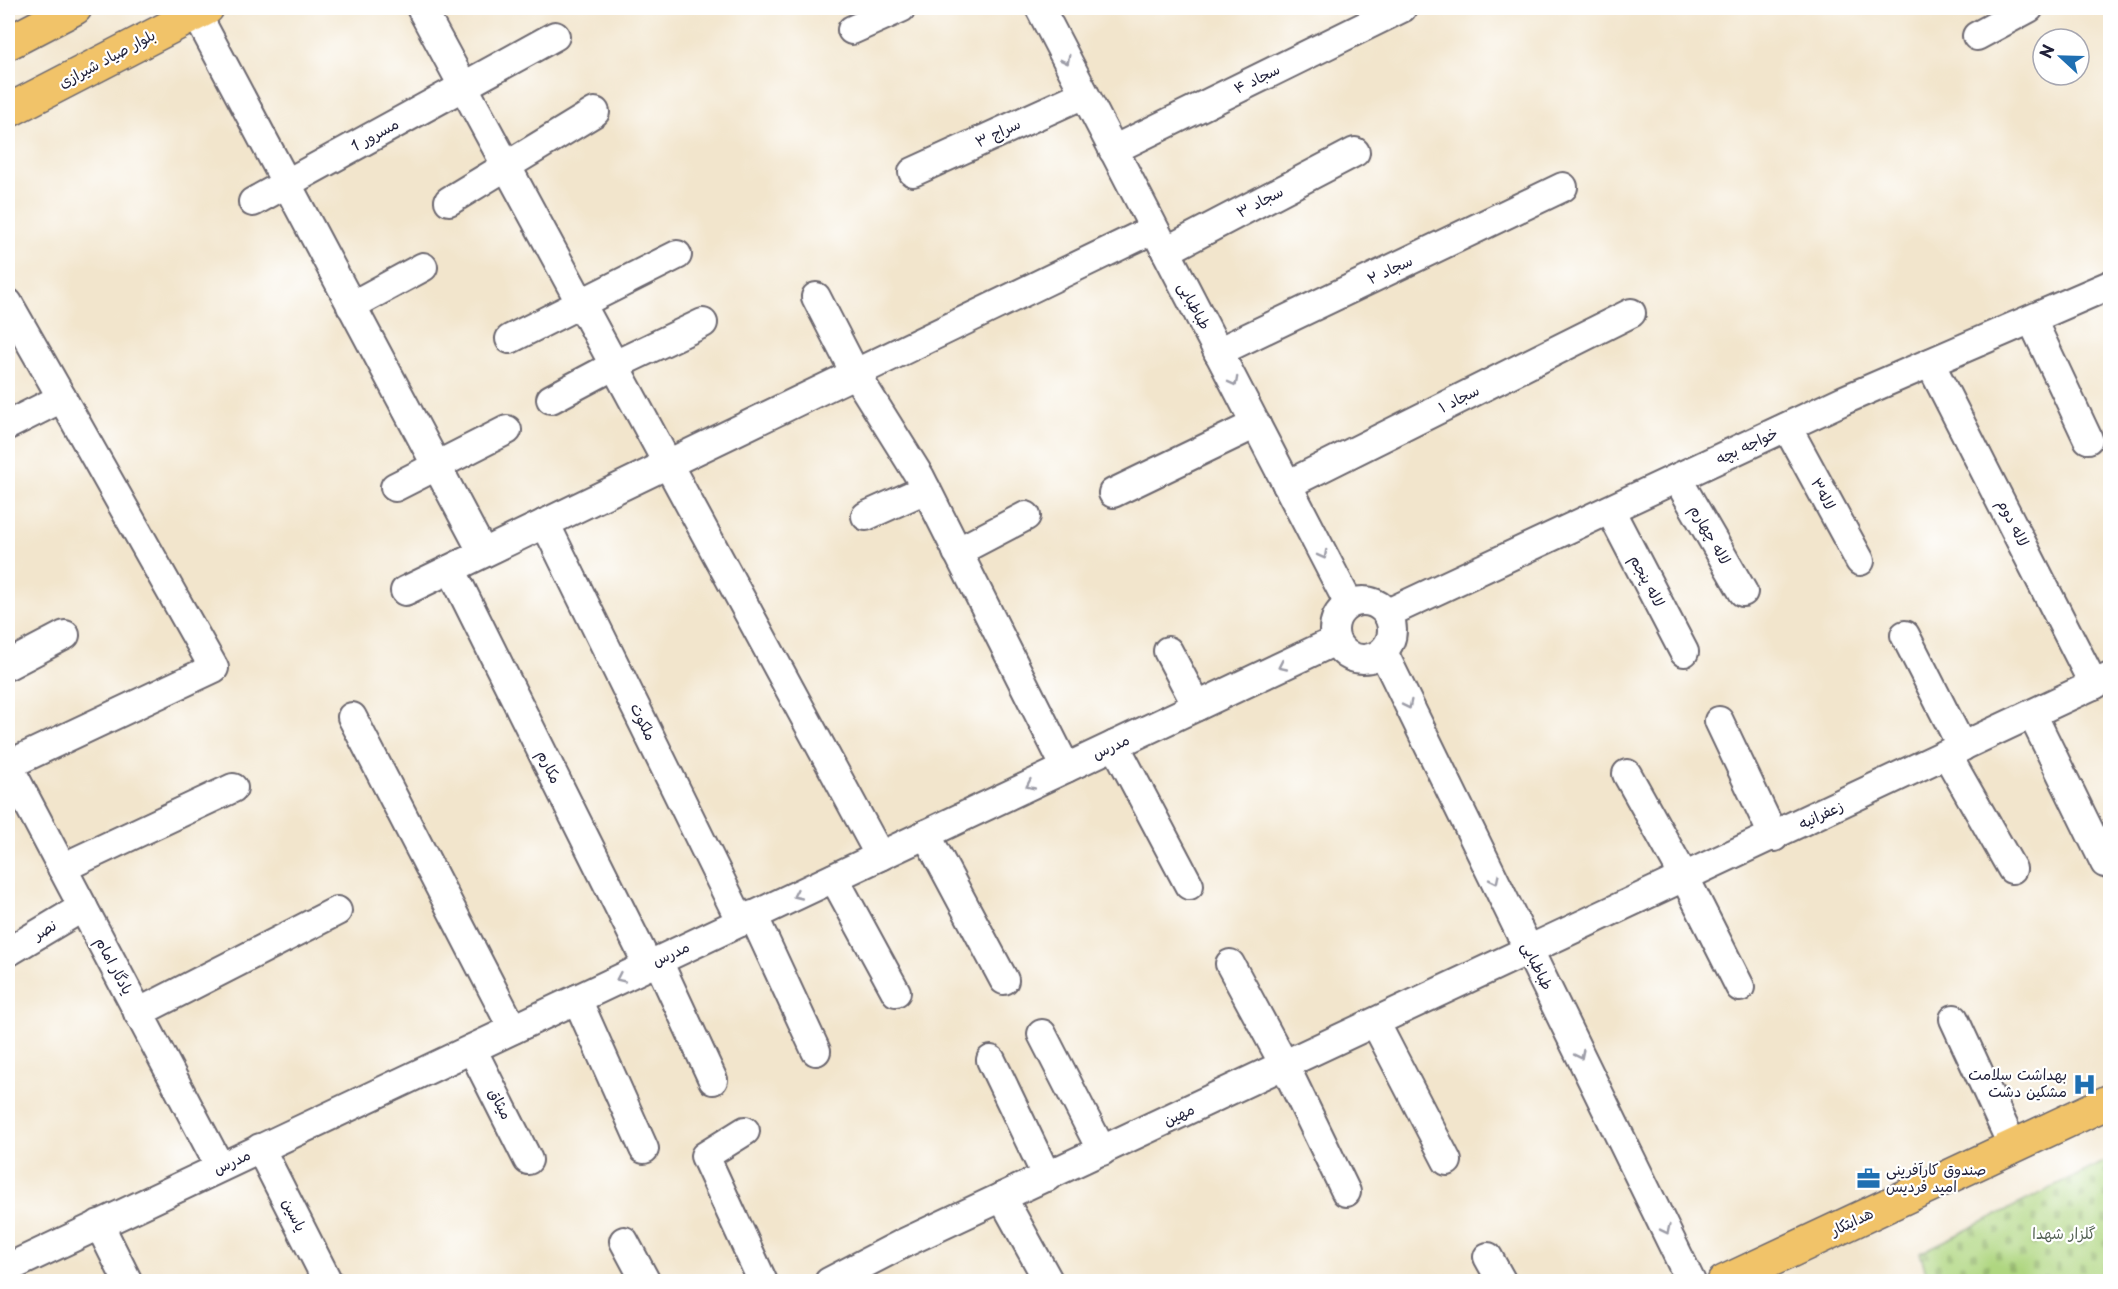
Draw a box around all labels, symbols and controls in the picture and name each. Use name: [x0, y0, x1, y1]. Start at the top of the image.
street label: بلوار صیاد شیرازی: [54, 22, 159, 93]
north arrow: [2031, 27, 2091, 87]
text: N: [2033, 41, 2060, 61]
one-way arrow: [1059, 53, 1070, 64]
street label: سجاد ۴: [1229, 57, 1283, 99]
street label: مسرور 1: [346, 111, 402, 156]
street label: سراج ۳: [971, 111, 1024, 152]
street label: سجاد ۳: [1232, 179, 1287, 223]
street label: سجاد ۲: [1363, 248, 1416, 289]
street label: طباطبایی: [1173, 277, 1218, 333]
one-way arrow: [1226, 375, 1238, 386]
street label: سجاد ۱: [1434, 378, 1483, 418]
street label: خواجه بچه: [1712, 420, 1781, 469]
street label: لاله۳: [1806, 473, 1842, 513]
street label: لاله دوم: [1991, 495, 2036, 551]
street label: لاله چهارم: [1684, 500, 1738, 569]
one-way arrow: [1316, 548, 1328, 559]
street label: لاله پنجم: [1623, 550, 1672, 611]
one-way arrow: [1278, 658, 1289, 670]
one-way arrow: [1401, 698, 1413, 709]
street label: ملکوت: [625, 699, 663, 744]
street label: مدرس: [1088, 727, 1133, 764]
street label: مکارم: [531, 746, 568, 788]
one-way arrow: [1026, 777, 1037, 789]
street label: زعفرانیه: [1794, 793, 1846, 834]
one-way arrow: [1487, 873, 1499, 884]
one-way arrow: [792, 888, 803, 900]
street label: نصر: [26, 913, 60, 946]
street label: یادگار امام: [90, 932, 140, 999]
street label: مدرس: [648, 934, 693, 971]
street label: طباطبایی: [1517, 937, 1560, 993]
one-way arrow: [616, 971, 627, 983]
one-way arrow: [1573, 1048, 1585, 1059]
place label: بهداشت سلامت مشکین دشت: [1968, 1062, 2067, 1102]
hospital icon: بهداشت سلامت مشکین دشت: [2072, 1071, 2098, 1097]
street label: میثاق: [484, 1083, 519, 1123]
street label: مهین: [1159, 1096, 1198, 1131]
street label: مدرس: [209, 1142, 254, 1179]
place label: صندوق کارآفرینی امید فردیس: [1886, 1157, 1986, 1197]
office icon: صندوق کارآفرینی امید فردیس: [1855, 1166, 1881, 1192]
street label: یاسین: [277, 1194, 313, 1235]
street label: هدایتکار: [1825, 1201, 1877, 1241]
park label: گلزار شهدا: [2032, 1221, 2096, 1244]
one-way arrow: [1658, 1224, 1670, 1235]

